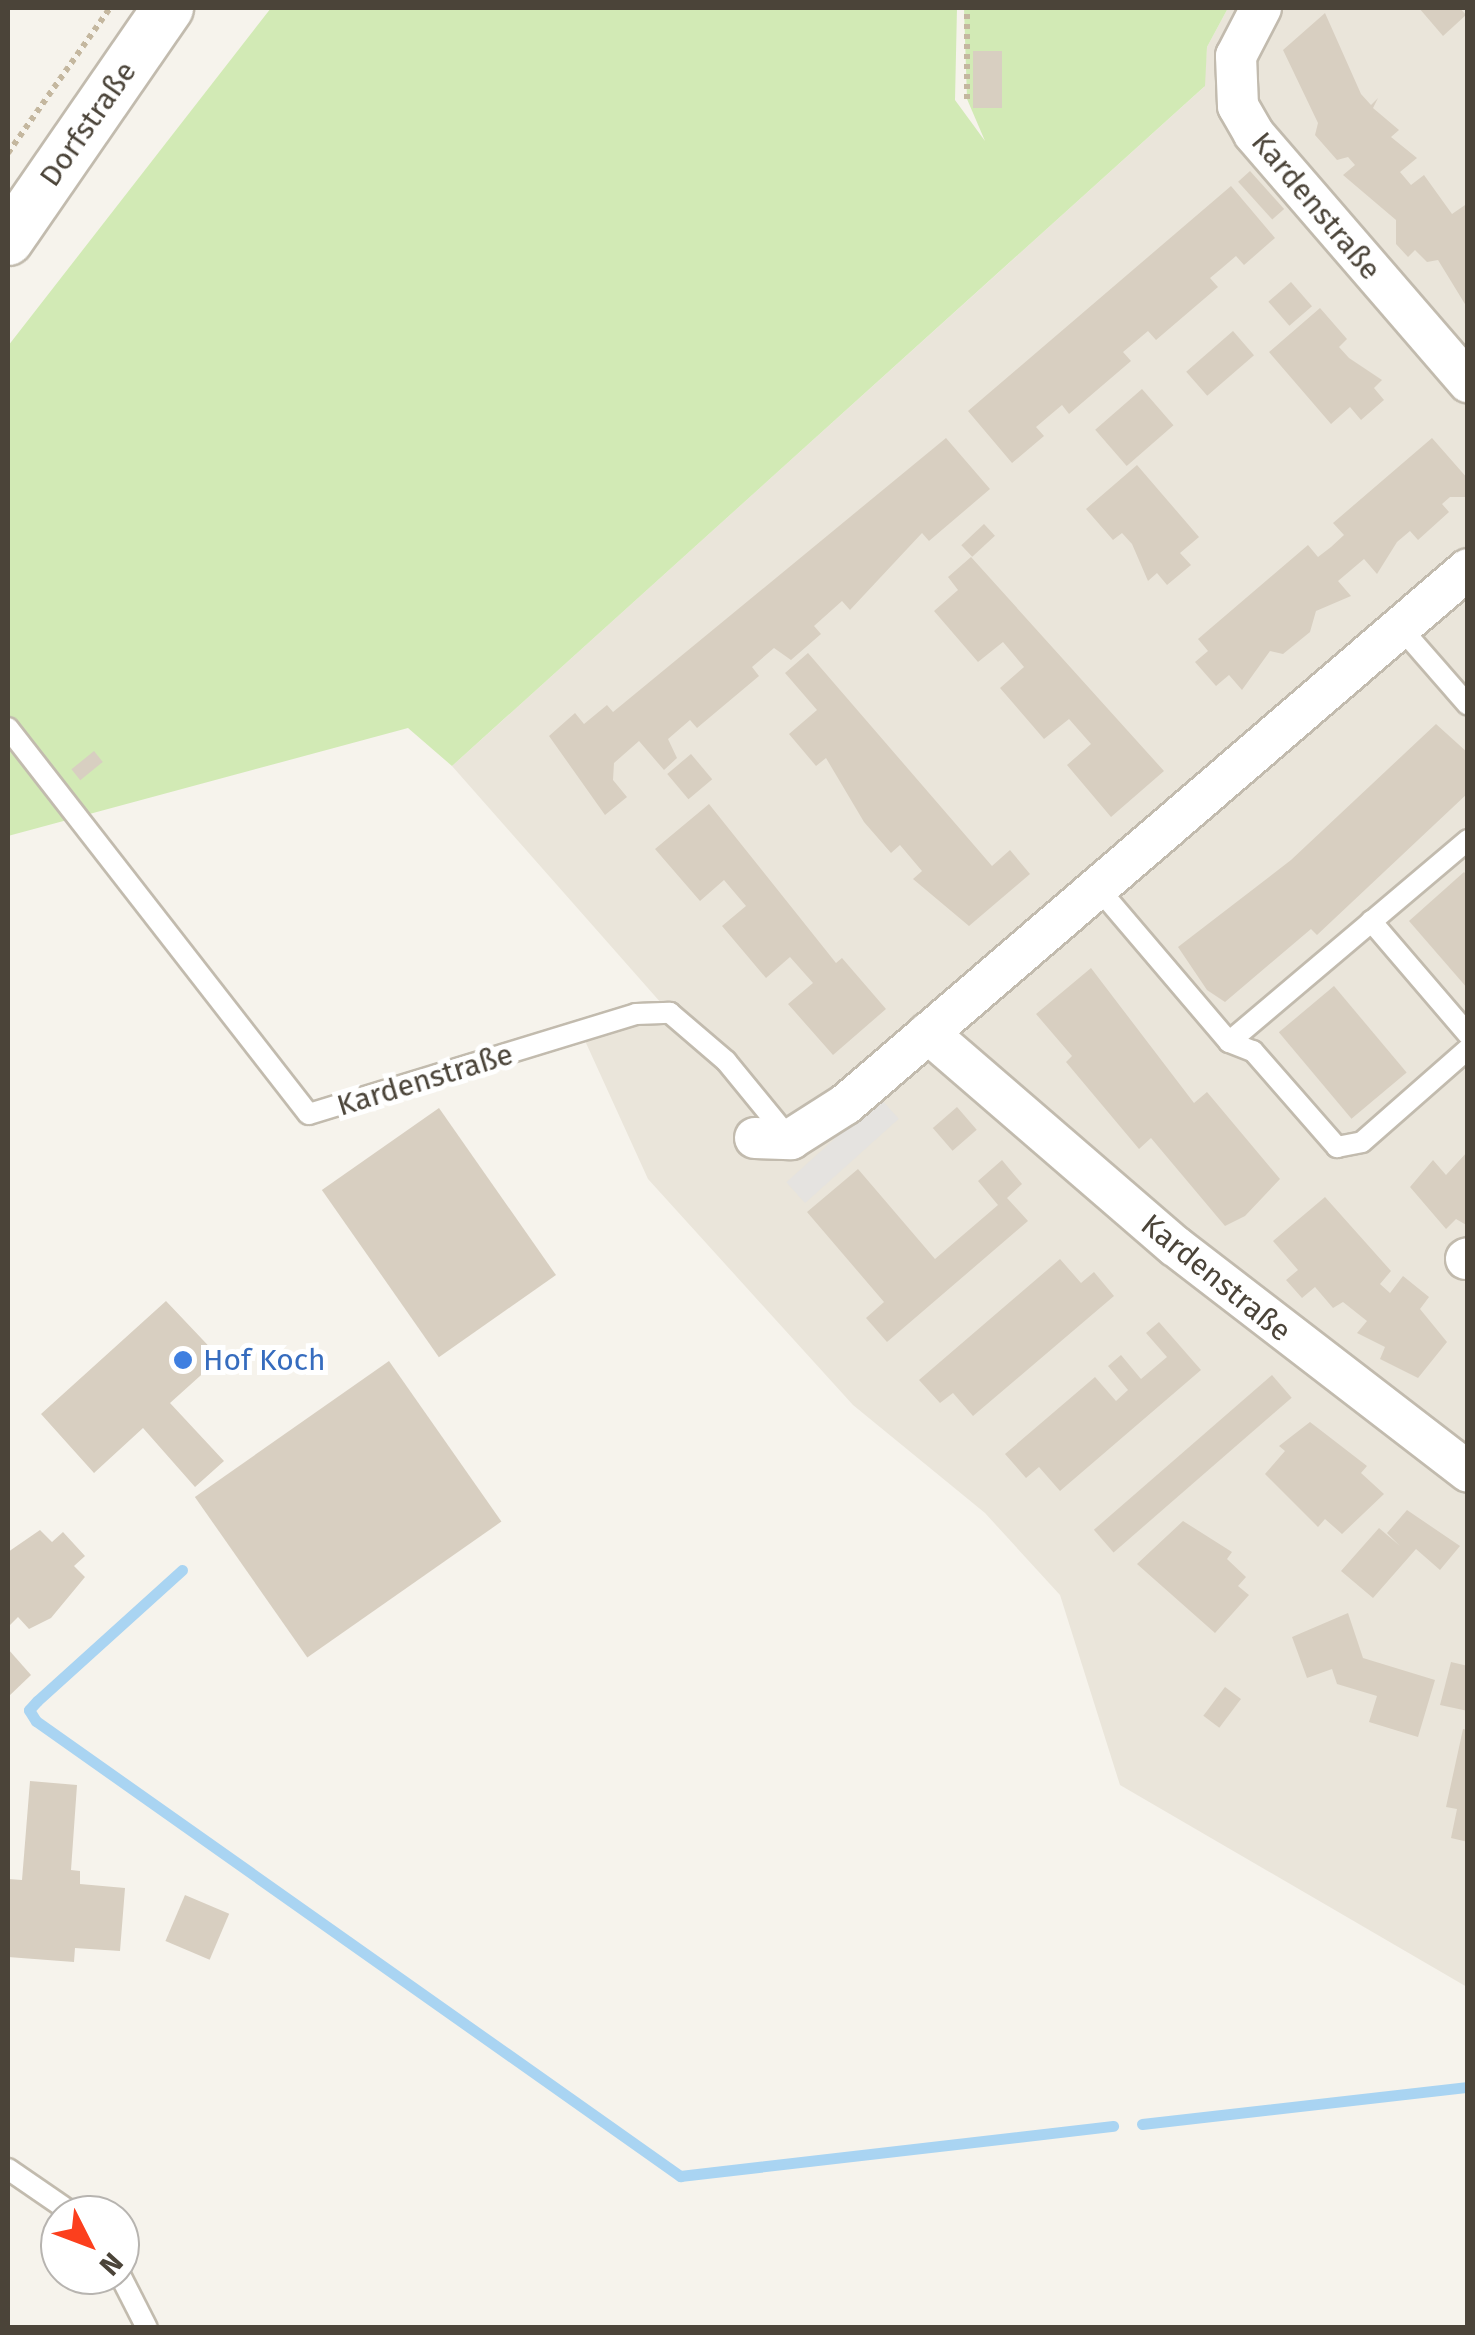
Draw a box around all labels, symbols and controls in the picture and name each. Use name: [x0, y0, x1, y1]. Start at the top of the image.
street label: Dorfstraße: [32, 55, 144, 193]
street label: Kardenstraße: [1244, 125, 1388, 287]
street label: Kardenstraße: [333, 1036, 517, 1124]
street label: Kardenstraße: [1134, 1207, 1298, 1349]
place label: Hof Koch: [203, 1342, 326, 1378]
marker: Hof Koch: [172, 1349, 194, 1371]
north arrow: [40, 2195, 140, 2295]
text: N: [93, 2246, 130, 2282]

